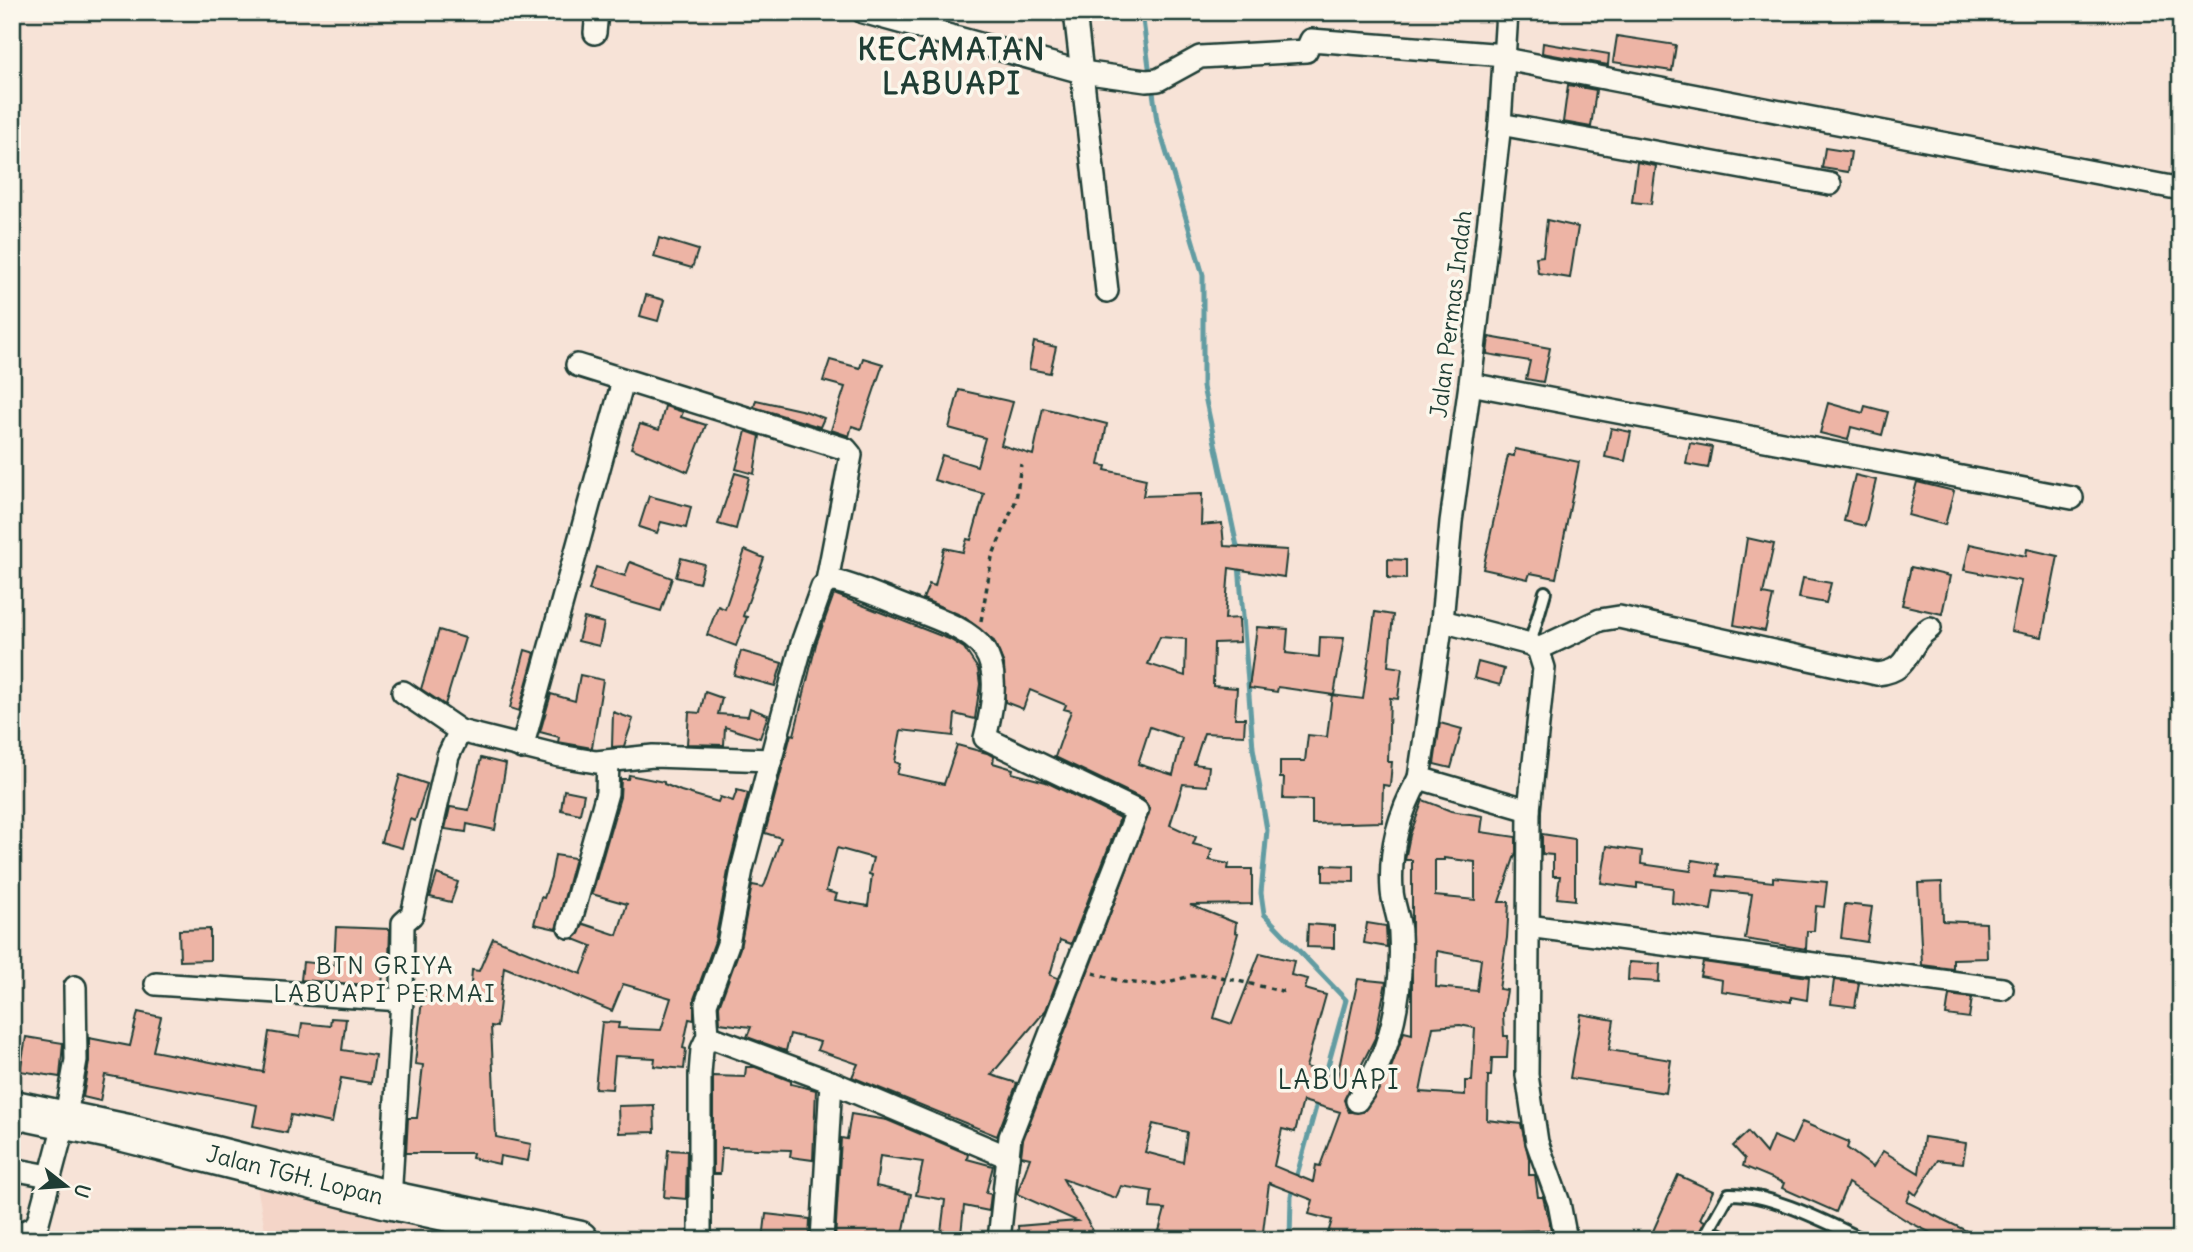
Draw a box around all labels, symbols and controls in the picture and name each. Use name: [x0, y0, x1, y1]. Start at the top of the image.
district label: KECAMATAN LABUAPI: [857, 30, 1047, 102]
street label: Jalan Permas Indah: [1423, 208, 1478, 419]
district label: BTN GRIYA LABUAPI PERMAI: [273, 950, 497, 1008]
district label: LABUAPI: [1277, 1063, 1401, 1096]
street label: Jalan TGH. Lopan: [204, 1139, 387, 1211]
north arrow: [32, 1150, 102, 1220]
text: U: [69, 1181, 96, 1201]

